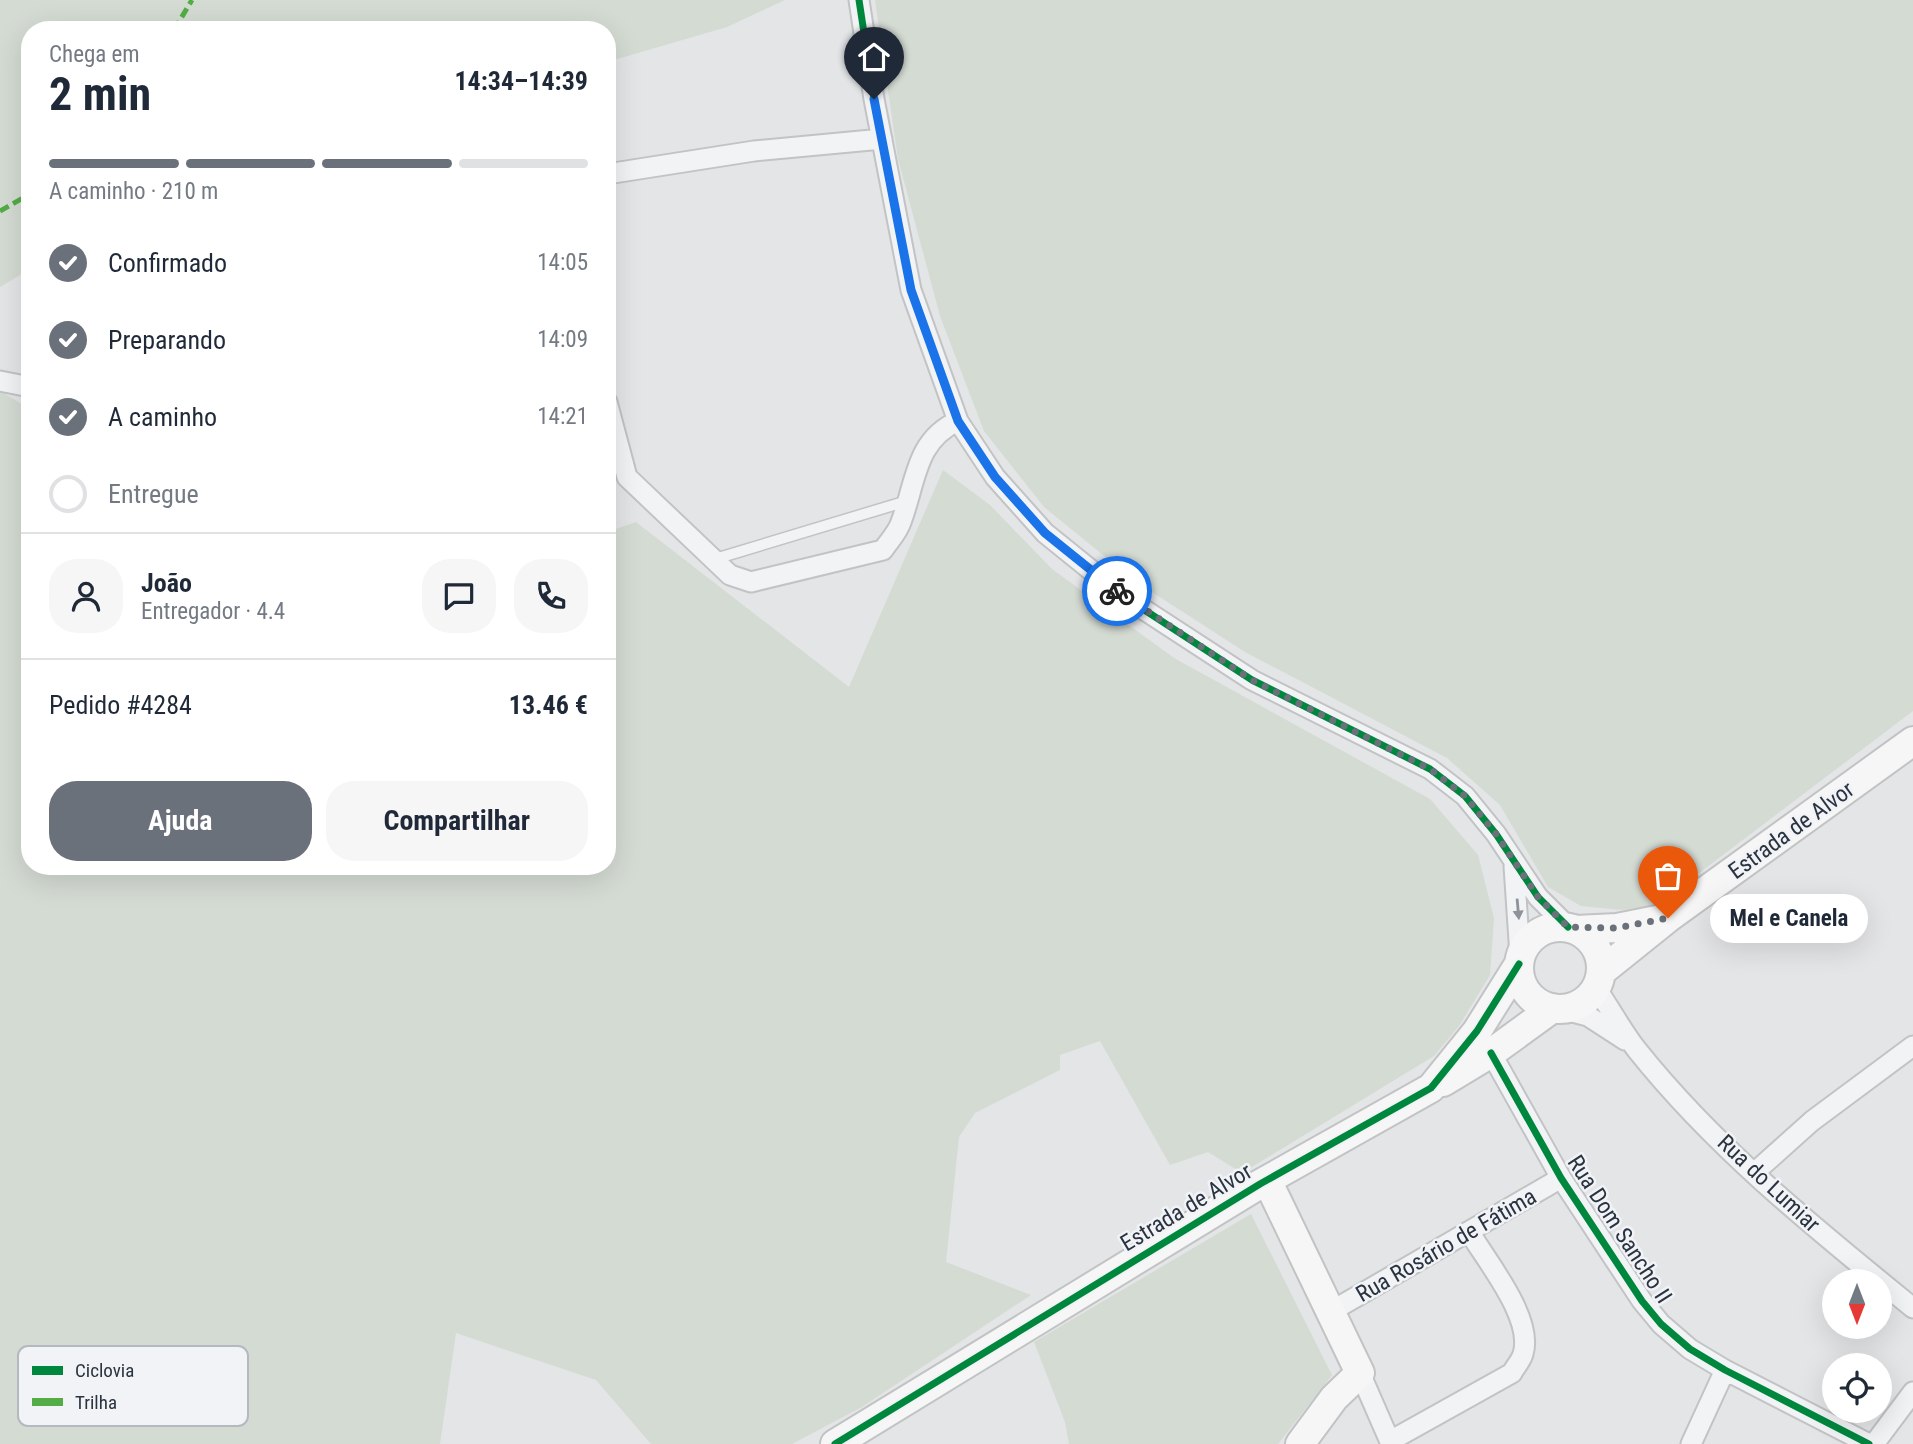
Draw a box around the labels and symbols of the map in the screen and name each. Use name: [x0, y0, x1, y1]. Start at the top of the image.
pin: [844, 27, 904, 99]
courier: [1082, 556, 1152, 626]
street label: Estrada de Alvor: [1723, 776, 1859, 885]
pin: [1638, 846, 1698, 918]
callout: Mel e Canela: [1710, 894, 1868, 942]
one-way arrow: [1513, 898, 1524, 920]
street label: Rua do Lumiar: [1712, 1129, 1825, 1238]
street label: Rua Dom Sancho II: [1562, 1150, 1677, 1308]
street label: Estrada de Alvor: [1116, 1158, 1257, 1257]
street label: Rua Rosário de Fátima: [1351, 1183, 1541, 1308]
north arrow: [1822, 1269, 1892, 1339]
legend: [18, 1346, 248, 1426]
text: Ciclovia: [75, 1359, 134, 1382]
text: Trilha: [75, 1391, 117, 1414]

